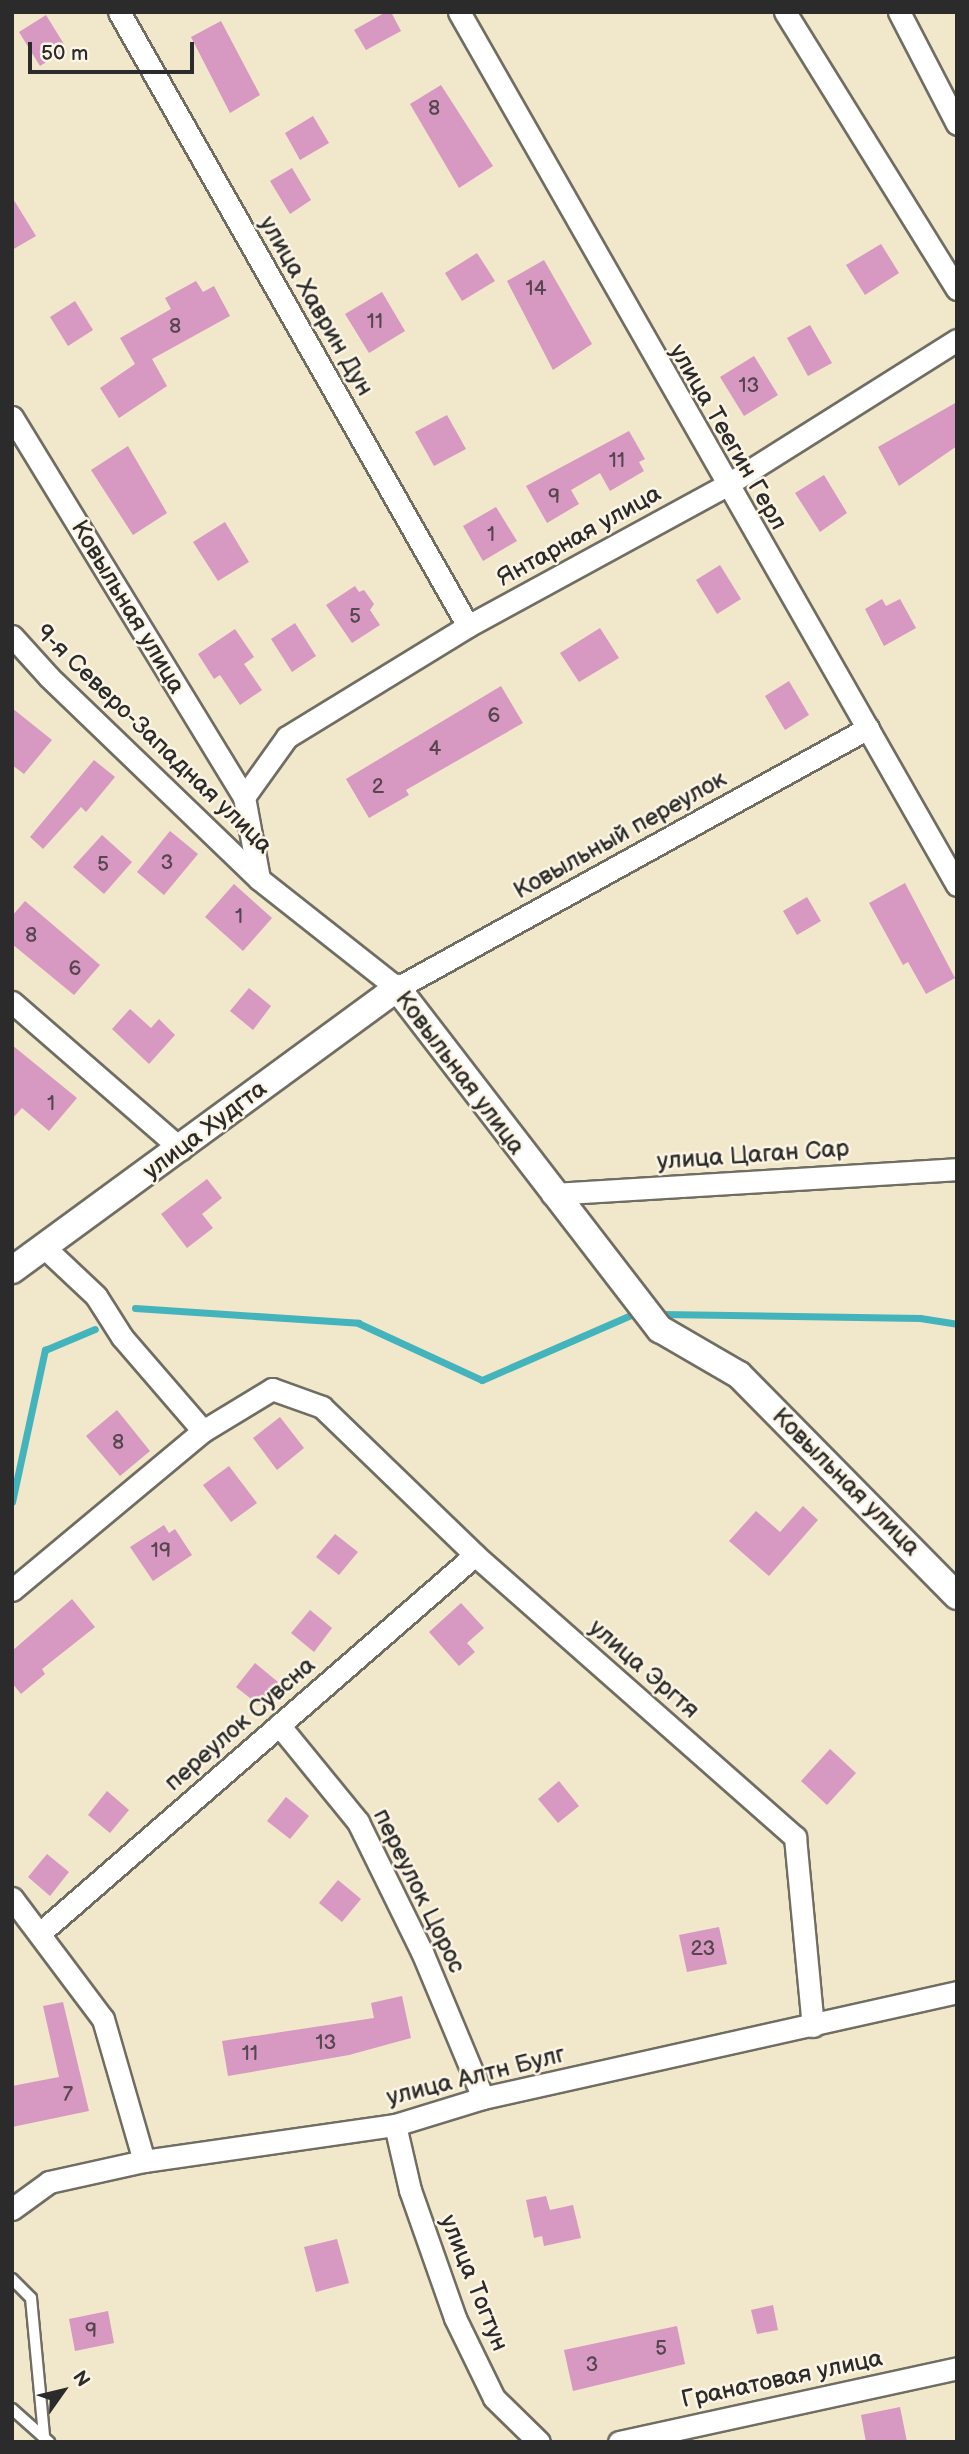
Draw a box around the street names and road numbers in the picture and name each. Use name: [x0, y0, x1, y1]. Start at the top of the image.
street label: улица Хаврин Дун: [253, 211, 379, 401]
street label: улица Теегин Герл: [663, 339, 793, 535]
street label: Янтарная улица: [492, 479, 666, 593]
street label: Ковыльная улица: [65, 515, 191, 699]
street label: 9-я Северо-Западная улица: [30, 618, 278, 860]
street label: Ковыльный переулок: [509, 765, 731, 905]
street label: Ковыльная улица: [389, 986, 531, 1160]
street label: улица Худгта: [138, 1074, 272, 1186]
street label: улица Цаган Сар: [656, 1134, 850, 1176]
street label: Ковыльная улица: [766, 1402, 926, 1562]
street label: улица Эргтя: [583, 1613, 705, 1725]
street label: переулок Сувсна: [159, 1651, 321, 1797]
street label: переулок Цорос: [367, 1804, 471, 1978]
street label: улица Алтн Булг: [384, 2040, 568, 2112]
street label: улица Тогтун: [434, 2211, 514, 2355]
street label: Гранатовая улица: [679, 2344, 885, 2414]

